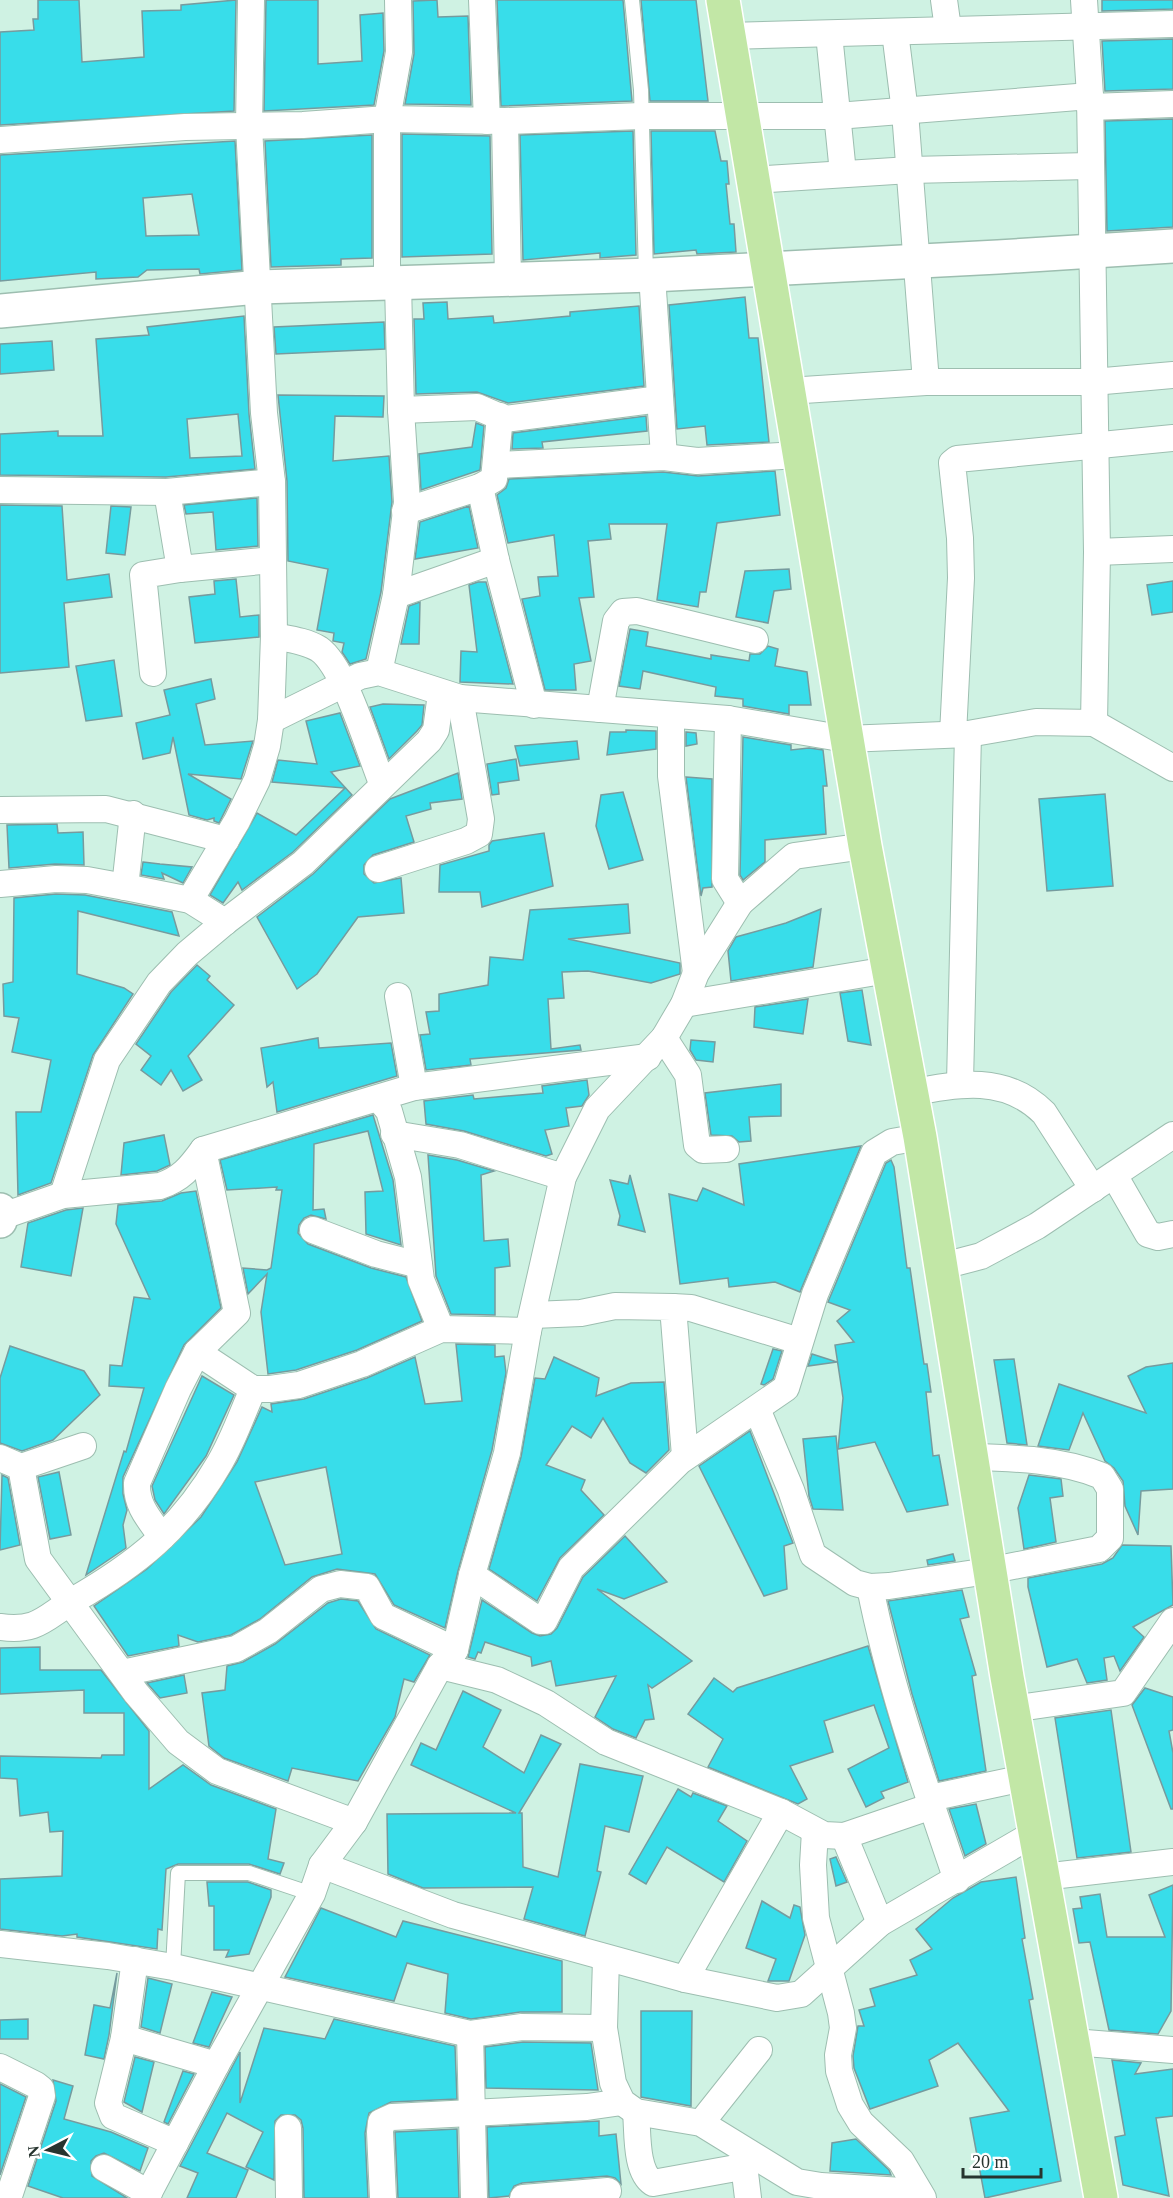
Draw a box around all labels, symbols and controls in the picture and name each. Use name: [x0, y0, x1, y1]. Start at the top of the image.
north arrow: [18, 2120, 78, 2180]
scale bar: [963, 2141, 1041, 2179]
text: N: [24, 2145, 43, 2159]
text: 20 m: [972, 2152, 1009, 2172]

